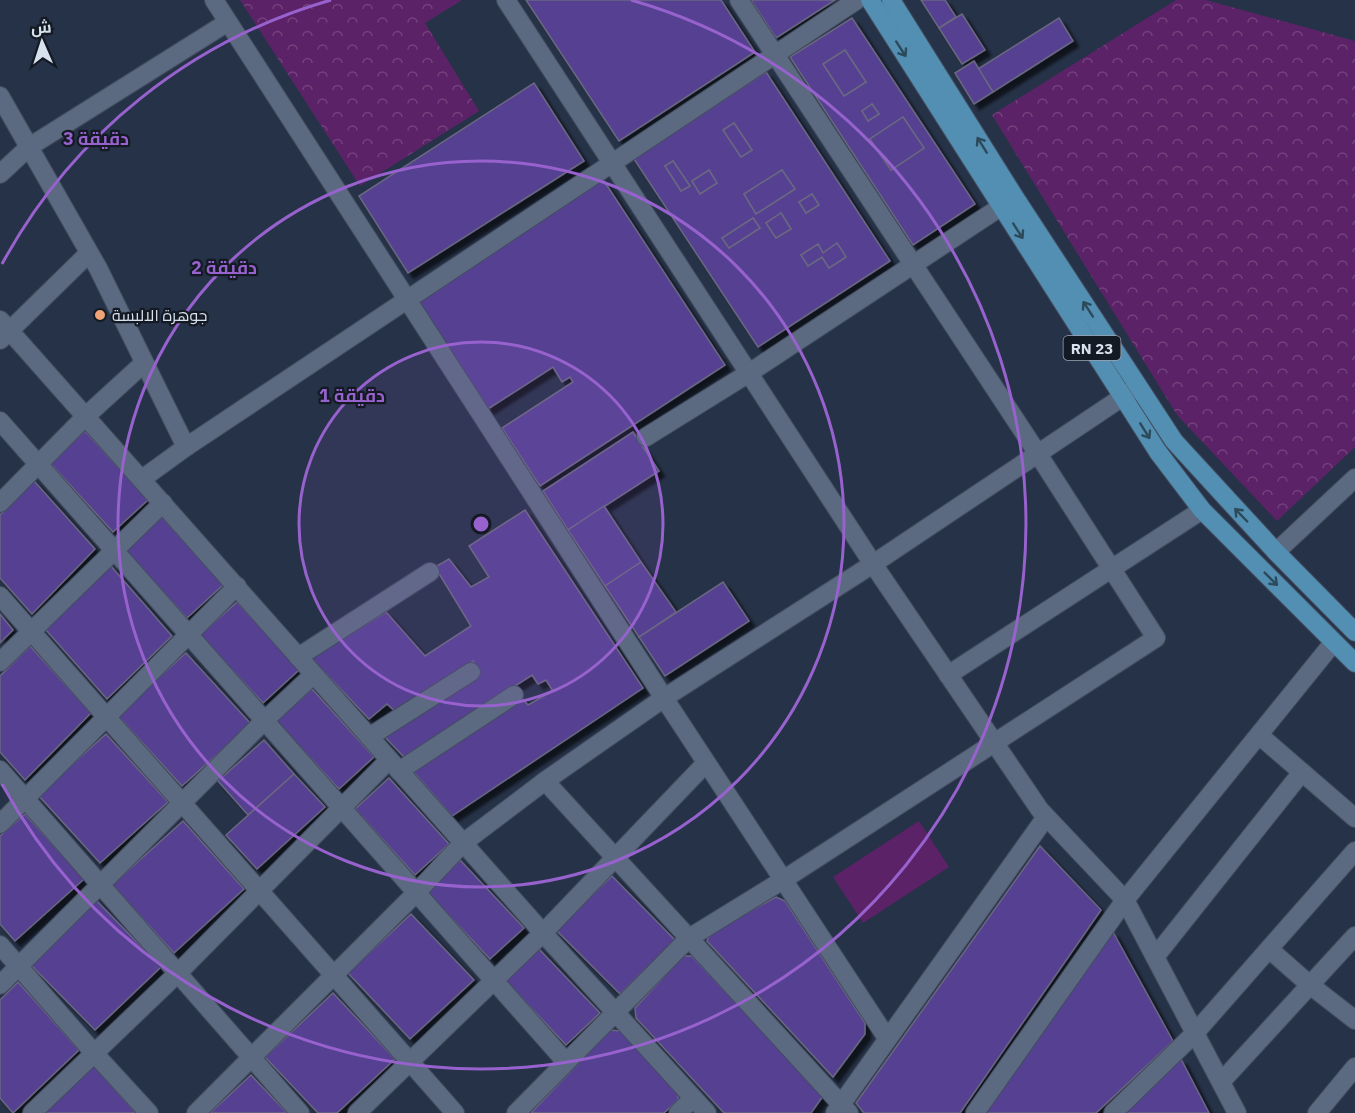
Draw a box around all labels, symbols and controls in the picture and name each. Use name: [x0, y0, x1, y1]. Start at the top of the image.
north arrow: [12, 12, 72, 72]
text: ش: [30, 16, 52, 38]
one-way arrow: [895, 40, 907, 57]
text: 3 دقيقة: [63, 127, 129, 150]
one-way arrow: [976, 137, 988, 153]
one-way arrow: [1012, 222, 1024, 239]
text: 2 دقيقة: [191, 256, 257, 279]
one-way arrow: [1081, 300, 1094, 317]
place label: جوهرة الالبسة: [112, 305, 208, 325]
marker: جوهرة الالبسة: [93, 308, 107, 322]
road number: RN 23: [1064, 336, 1120, 360]
text: 1 دقيقة: [319, 384, 385, 407]
one-way arrow: [1139, 422, 1151, 439]
one-way arrow: [1234, 508, 1248, 523]
centre of rings: [471, 514, 491, 534]
one-way arrow: [1264, 571, 1278, 586]

